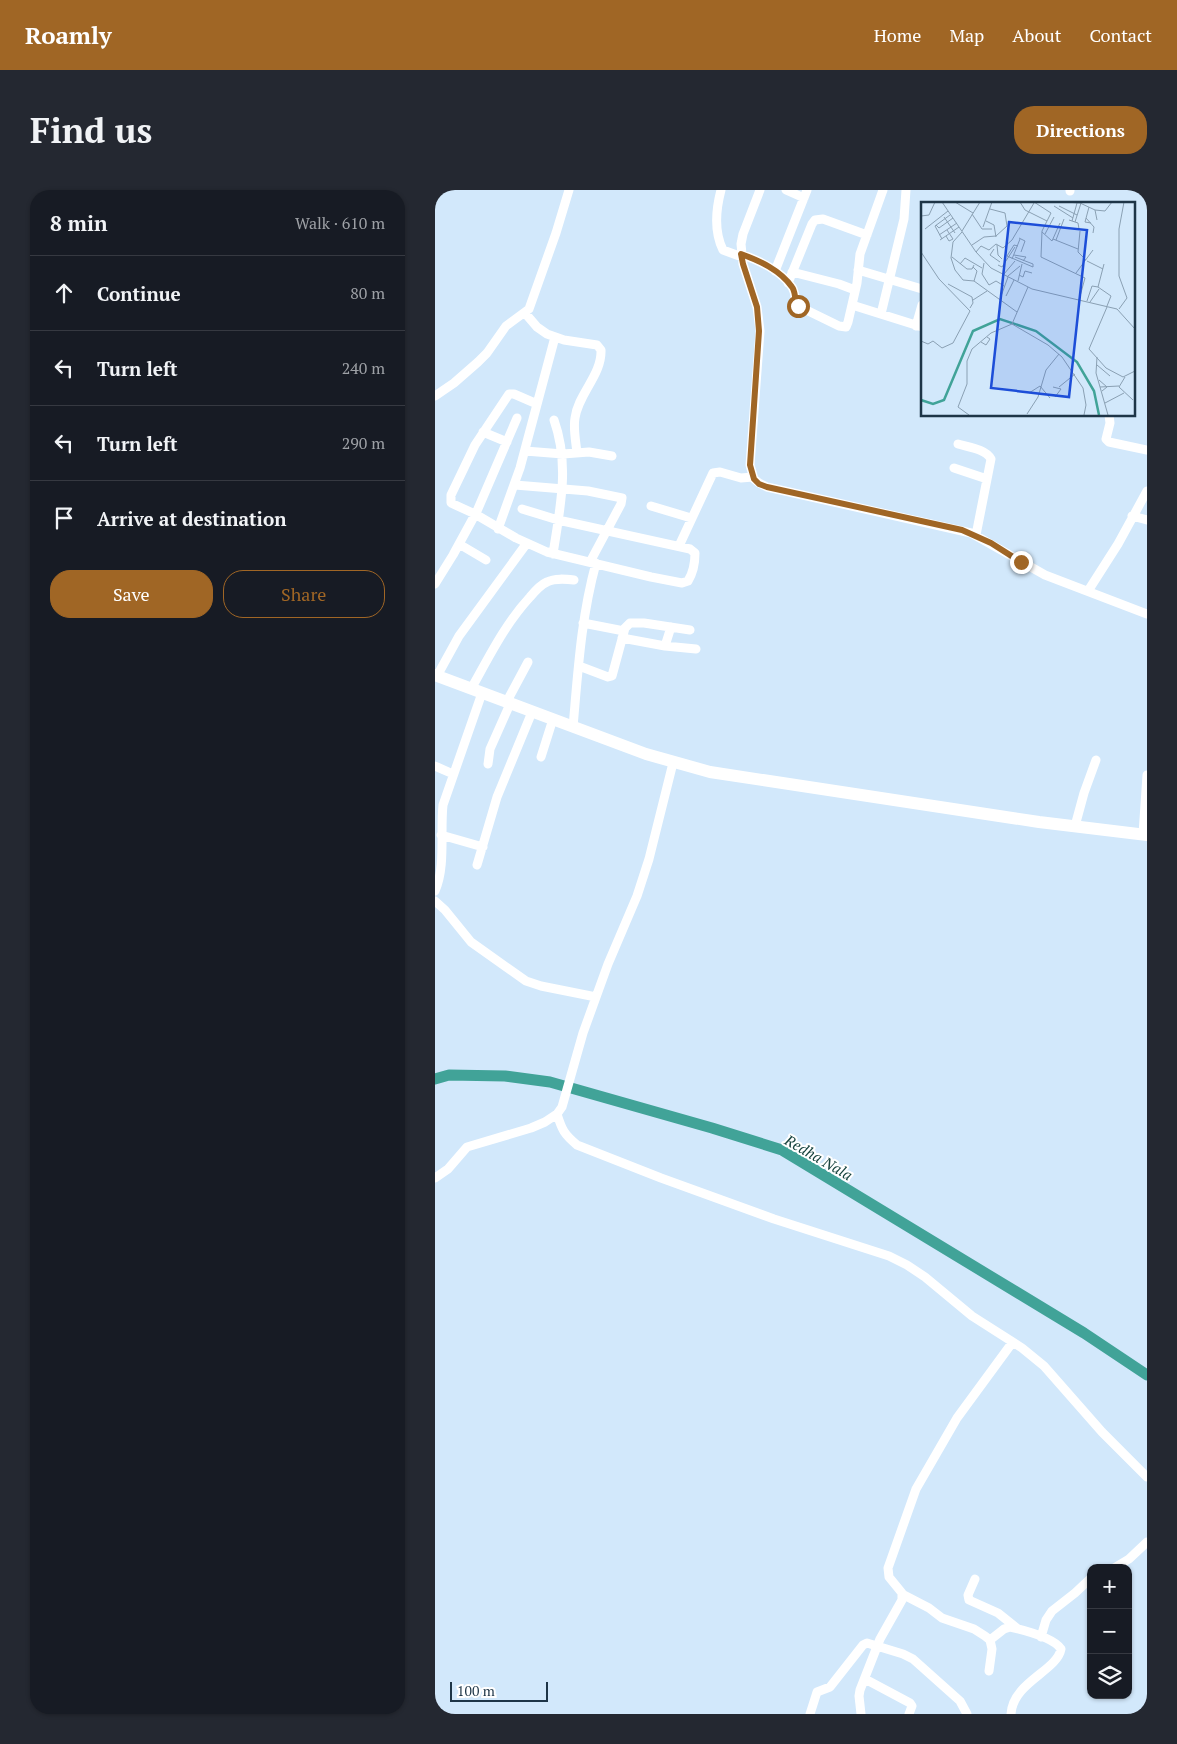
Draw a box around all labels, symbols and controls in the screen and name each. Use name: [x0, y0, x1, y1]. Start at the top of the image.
text: Roamly: [25, 19, 112, 51]
text: Home: [874, 23, 921, 47]
text: Map: [949, 23, 984, 47]
text: About: [1012, 23, 1061, 47]
text: Contact: [1089, 23, 1152, 47]
button: Directions: [1014, 106, 1147, 154]
text: Find us: [30, 107, 152, 153]
inset map: [921, 202, 1135, 416]
text: 8 min: [50, 209, 107, 237]
text: Walk · 610 m: [295, 212, 385, 234]
icon: ahead: [50, 279, 78, 307]
text: Continue: [97, 281, 181, 306]
text: 80 m: [350, 282, 385, 304]
route start: [787, 295, 810, 318]
icon: left: [50, 354, 78, 382]
text: Turn left: [97, 356, 178, 381]
text: 240 m: [342, 357, 385, 379]
icon: left: [50, 429, 78, 457]
text: Turn left: [97, 431, 178, 456]
text: 290 m: [342, 432, 385, 454]
icon: arrive: [50, 504, 78, 532]
text: Arrive at destination: [97, 506, 286, 531]
route end: [1010, 551, 1033, 574]
button: Save: [50, 570, 213, 618]
button: Share: [223, 570, 385, 618]
water label: Redha Nala: [781, 1129, 856, 1184]
map controls: [1087, 1564, 1132, 1699]
button: +: [1087, 1564, 1132, 1609]
button: −: [1087, 1609, 1132, 1654]
button: layers: [1087, 1654, 1132, 1699]
scale bar: [450, 1679, 547, 1702]
text: 100 m: [457, 1681, 495, 1700]

